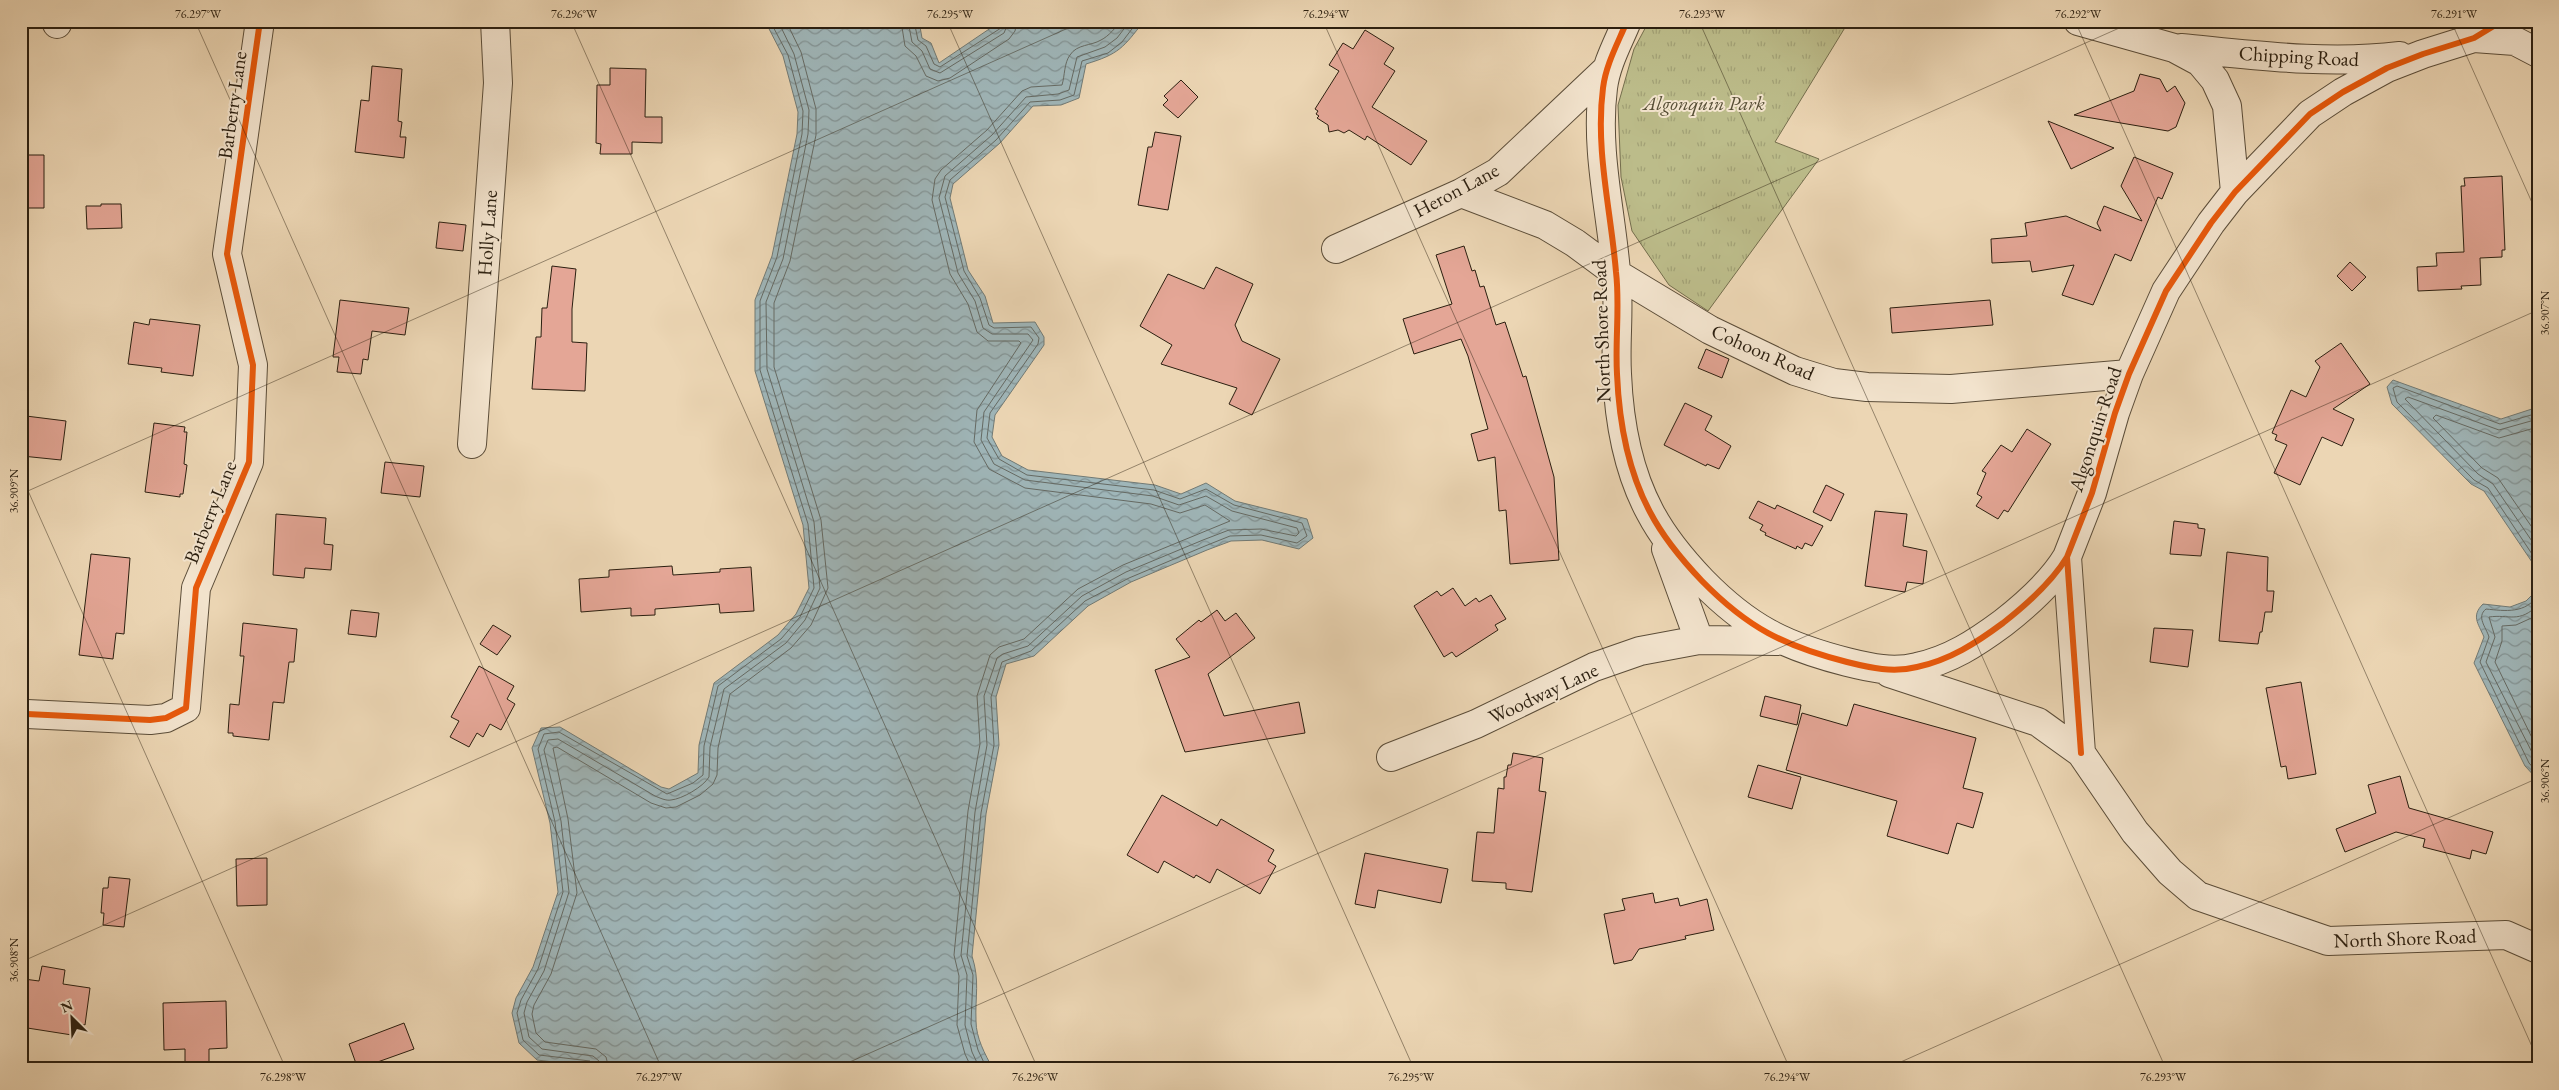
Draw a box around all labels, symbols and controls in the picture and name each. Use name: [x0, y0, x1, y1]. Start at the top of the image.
text: 76.297°W: [175, 6, 222, 22]
text: 76.296°W: [551, 6, 598, 22]
text: 76.295°W: [927, 6, 974, 22]
text: 76.294°W: [1303, 6, 1350, 22]
text: 76.293°W: [1679, 6, 1726, 22]
text: 76.292°W: [2055, 6, 2102, 22]
text: 76.291°W: [2431, 6, 2478, 22]
street label: Chipping Road: [2238, 40, 2361, 72]
street label: Barberry Lane: [212, 49, 252, 161]
park label: Algonquin Park: [1641, 90, 1765, 117]
street label: Heron Lane: [1409, 157, 1503, 223]
street label: Holly Lane: [471, 189, 503, 277]
street label: North Shore Road: [1585, 258, 1616, 403]
text: 36.907°N: [2537, 290, 2553, 335]
street label: Cohoon Road: [1707, 318, 1819, 387]
street label: Algonquin Road: [2062, 362, 2128, 496]
street label: Barberry Lane: [178, 457, 242, 567]
text: 36.909°N: [6, 468, 22, 513]
street label: Woodway Lane: [1484, 656, 1602, 730]
text: 36.906°N: [2537, 758, 2553, 803]
street label: North Shore Road: [2333, 922, 2478, 953]
text: 36.908°N: [6, 937, 22, 982]
north arrow: [48, 992, 98, 1042]
text: N: [58, 995, 76, 1017]
text: 76.298°W: [260, 1069, 307, 1085]
text: 76.297°W: [636, 1069, 683, 1085]
text: 76.296°W: [1012, 1069, 1059, 1085]
text: 76.295°W: [1388, 1069, 1435, 1085]
text: 76.294°W: [1764, 1069, 1811, 1085]
text: 76.293°W: [2140, 1069, 2187, 1085]

